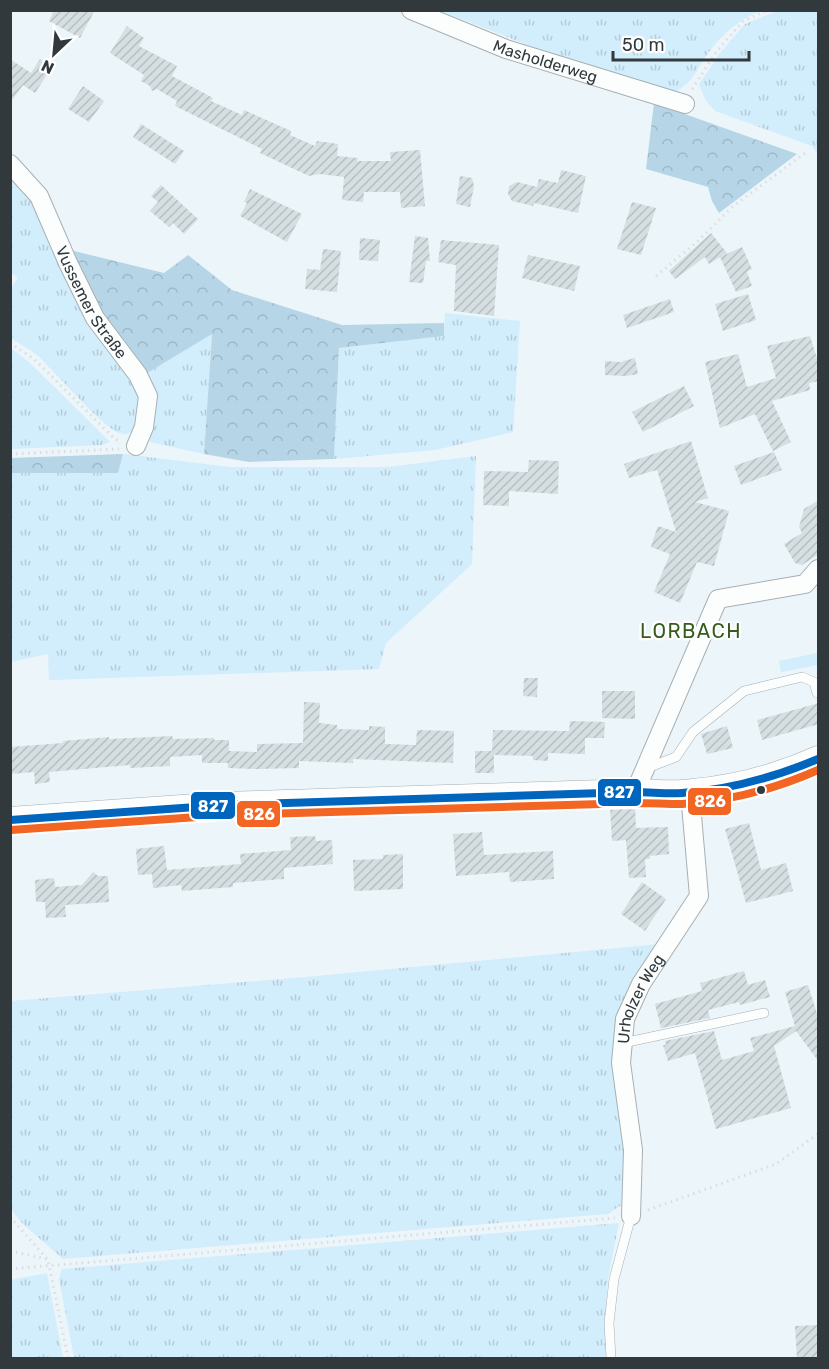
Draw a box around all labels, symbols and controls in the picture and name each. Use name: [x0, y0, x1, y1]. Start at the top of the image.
north arrow: [24, 24, 84, 84]
scale bar: [613, 24, 750, 62]
text: 50 m: [622, 34, 665, 56]
street label: Masholderweg: [491, 35, 600, 86]
text: N: [38, 56, 57, 78]
street label: Vussemer Straße: [52, 243, 132, 362]
district label: LORBACH: [640, 619, 742, 643]
line badge: 827: [597, 778, 642, 807]
text: 827: [604, 783, 634, 802]
unlabelled marker: [755, 784, 767, 796]
line badge: 826: [687, 787, 732, 816]
line badge: 827: [190, 791, 236, 820]
text: 826: [694, 792, 726, 811]
text: 827: [198, 797, 228, 816]
line badge: 826: [236, 800, 281, 828]
text: 826: [243, 805, 275, 824]
street label: Urholzer Weg: [613, 950, 668, 1045]

